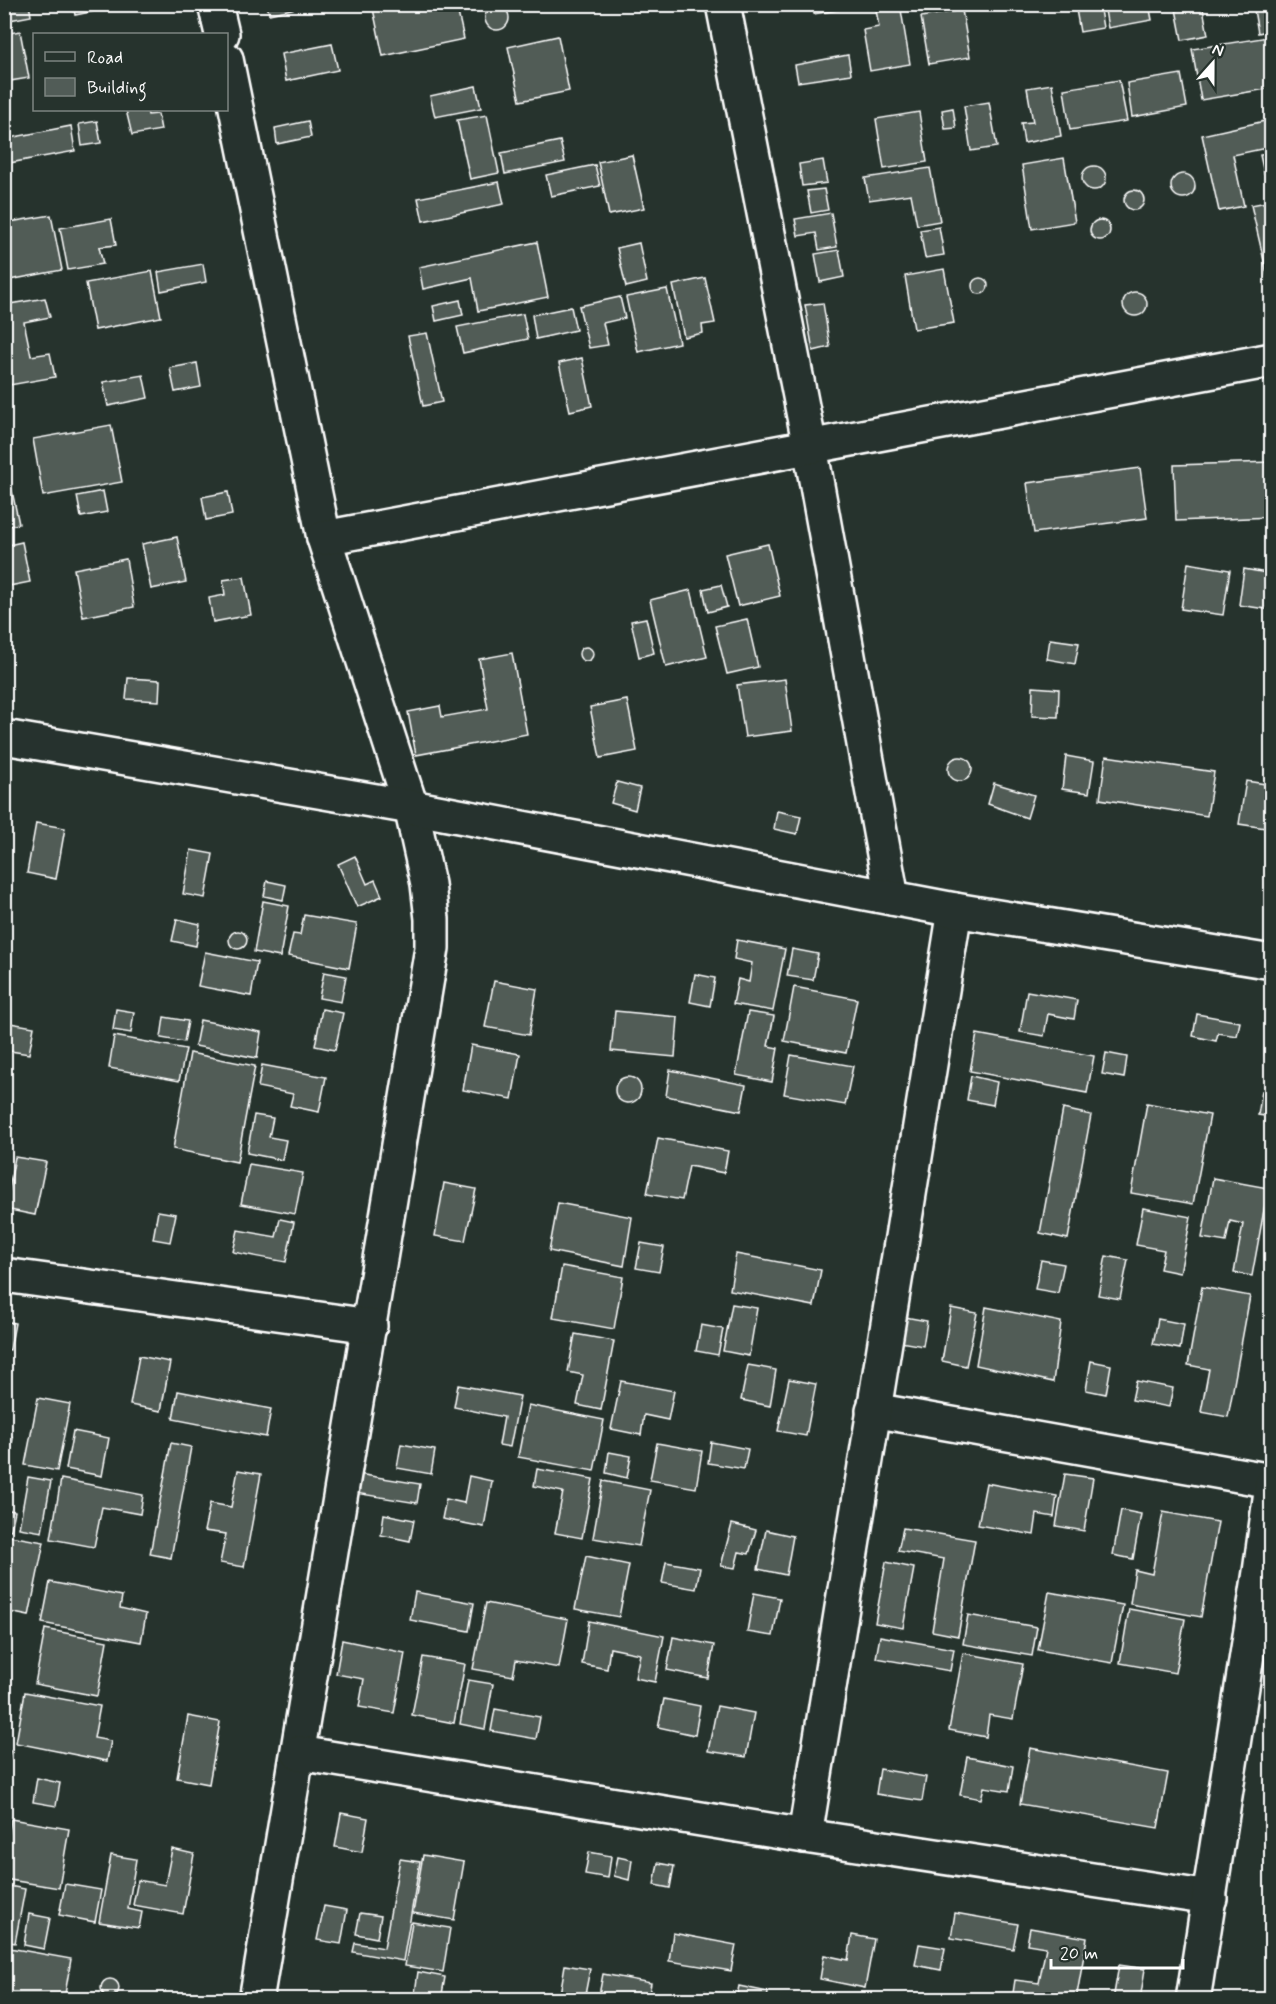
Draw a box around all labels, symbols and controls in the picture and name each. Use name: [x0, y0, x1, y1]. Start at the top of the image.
legend: [33, 33, 228, 111]
north arrow: [1183, 33, 1243, 93]
text: N: [1209, 39, 1227, 62]
text: Road: [87, 46, 123, 70]
text: Building: [87, 76, 147, 102]
scale bar: [1051, 1932, 1183, 1970]
text: 20 m: [1060, 1942, 1098, 1966]

